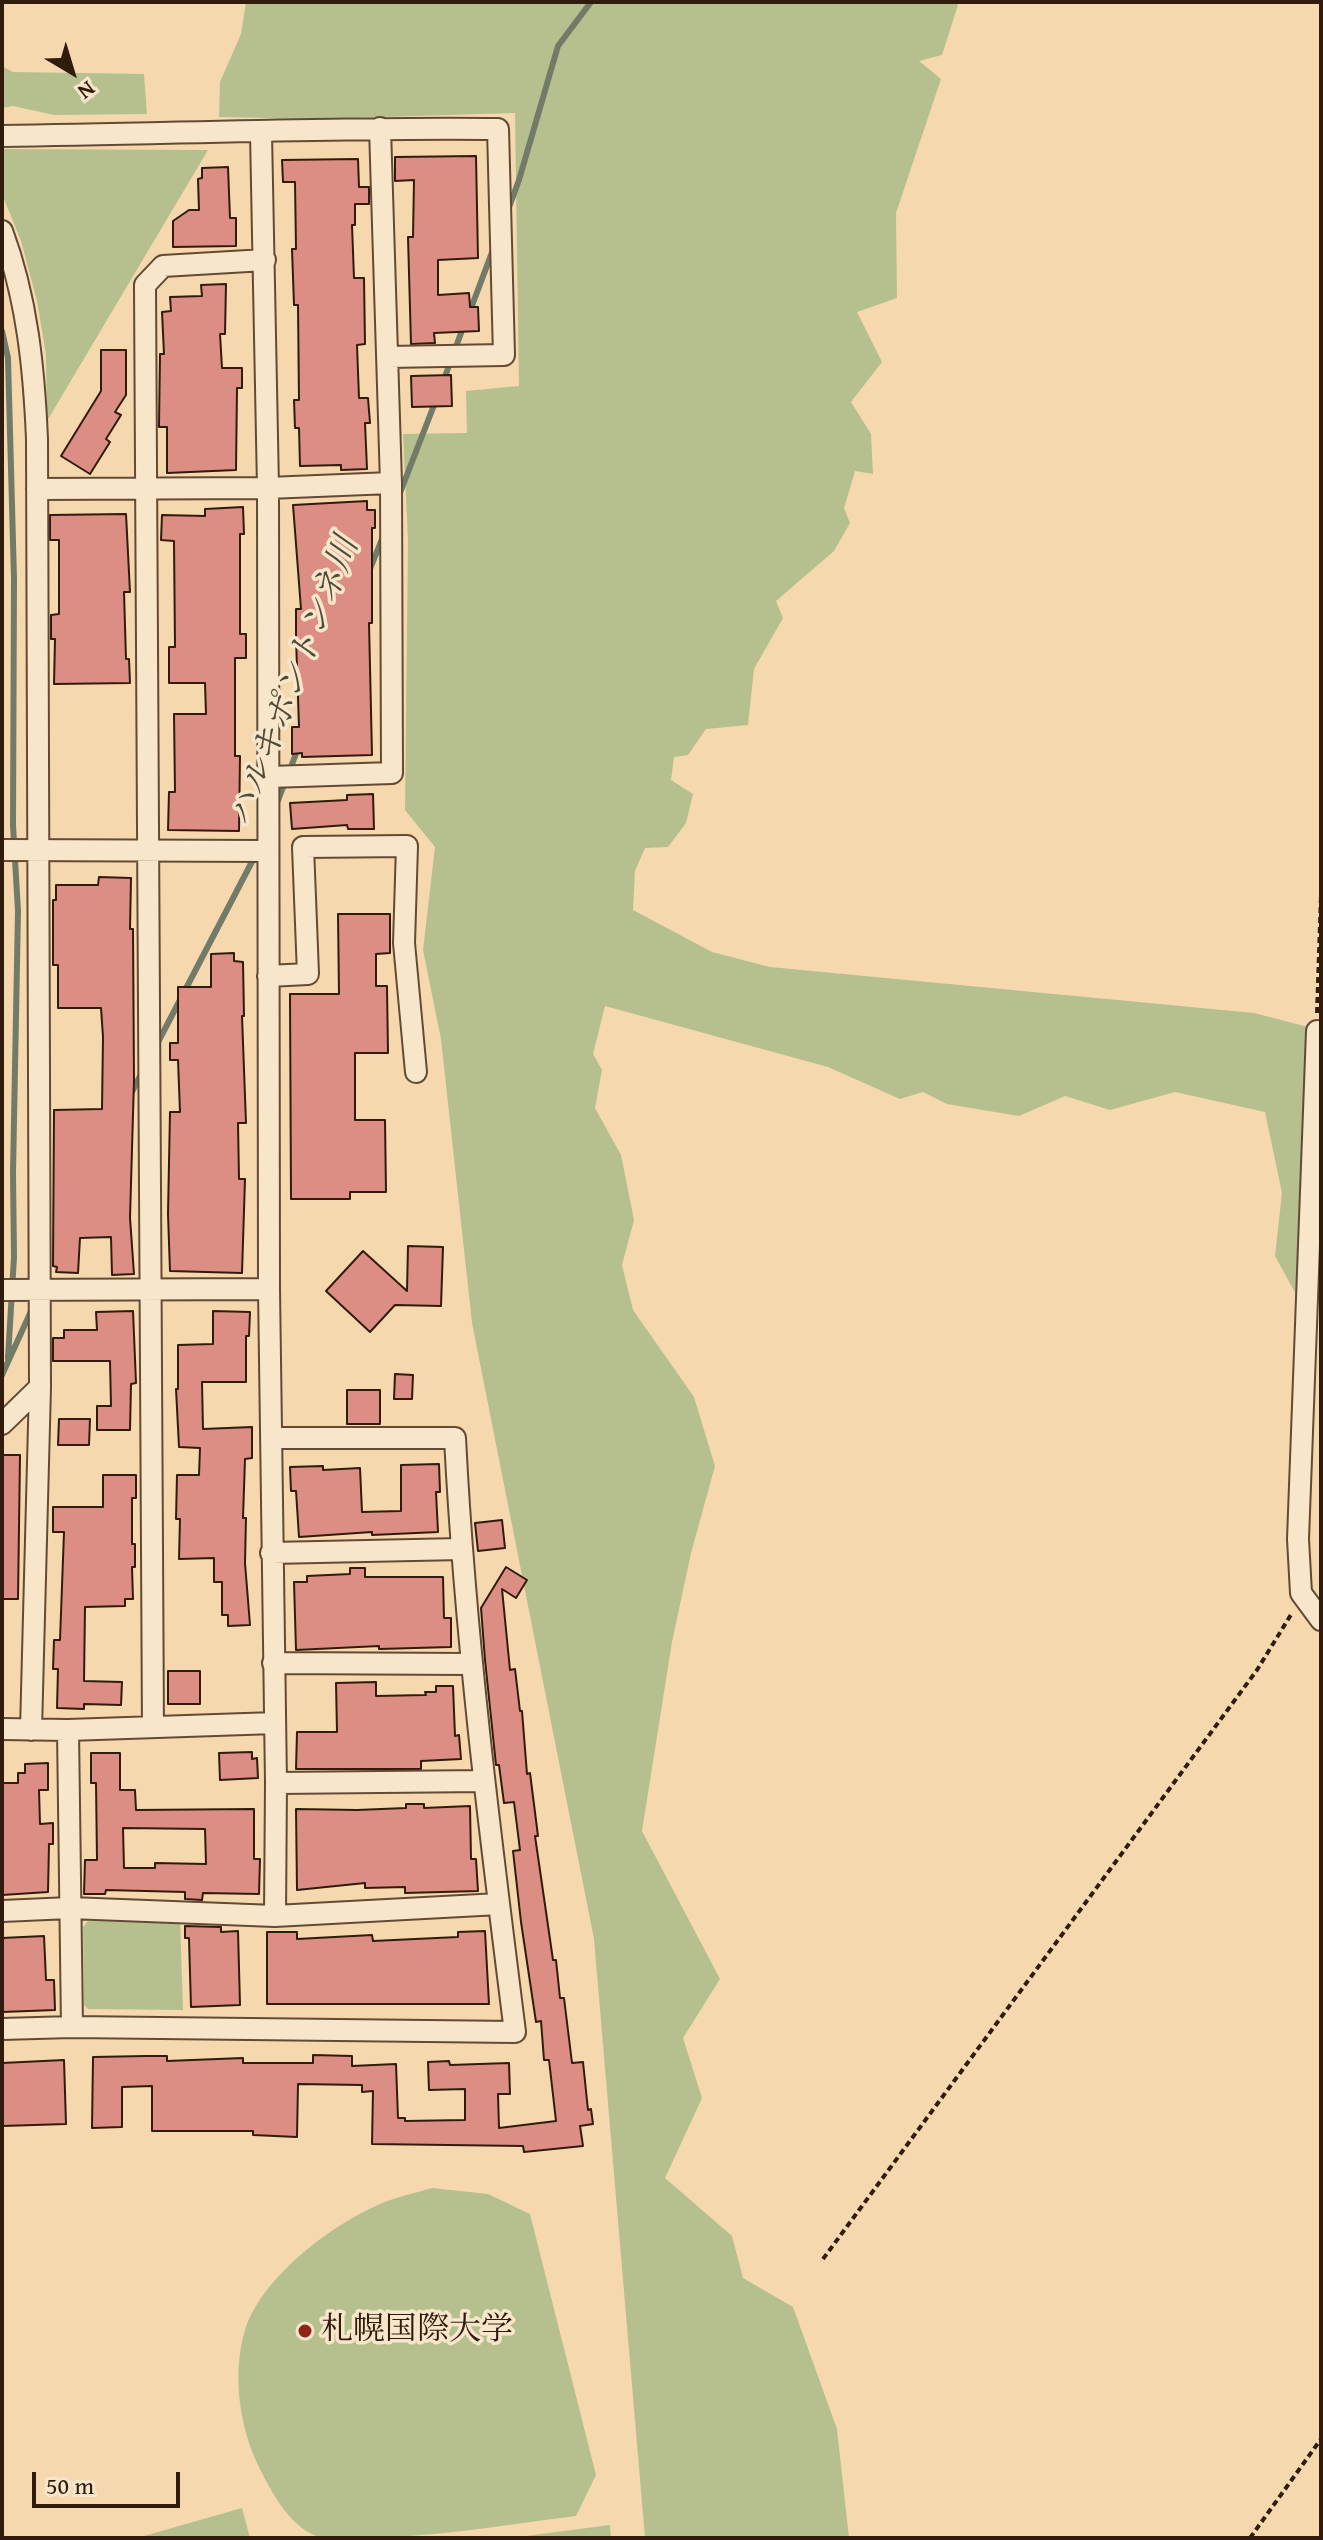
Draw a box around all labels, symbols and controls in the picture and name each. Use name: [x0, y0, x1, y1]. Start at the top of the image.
north arrow: [32, 32, 112, 112]
text: N: [71, 74, 102, 108]
water label: ハルキポントンネ川: [221, 532, 369, 832]
place label: 札幌国際大学: [321, 2312, 513, 2350]
marker: 札幌国際大学: [296, 2322, 314, 2340]
scale bar: [36, 2456, 184, 2506]
text: 50 m: [46, 2468, 94, 2503]

